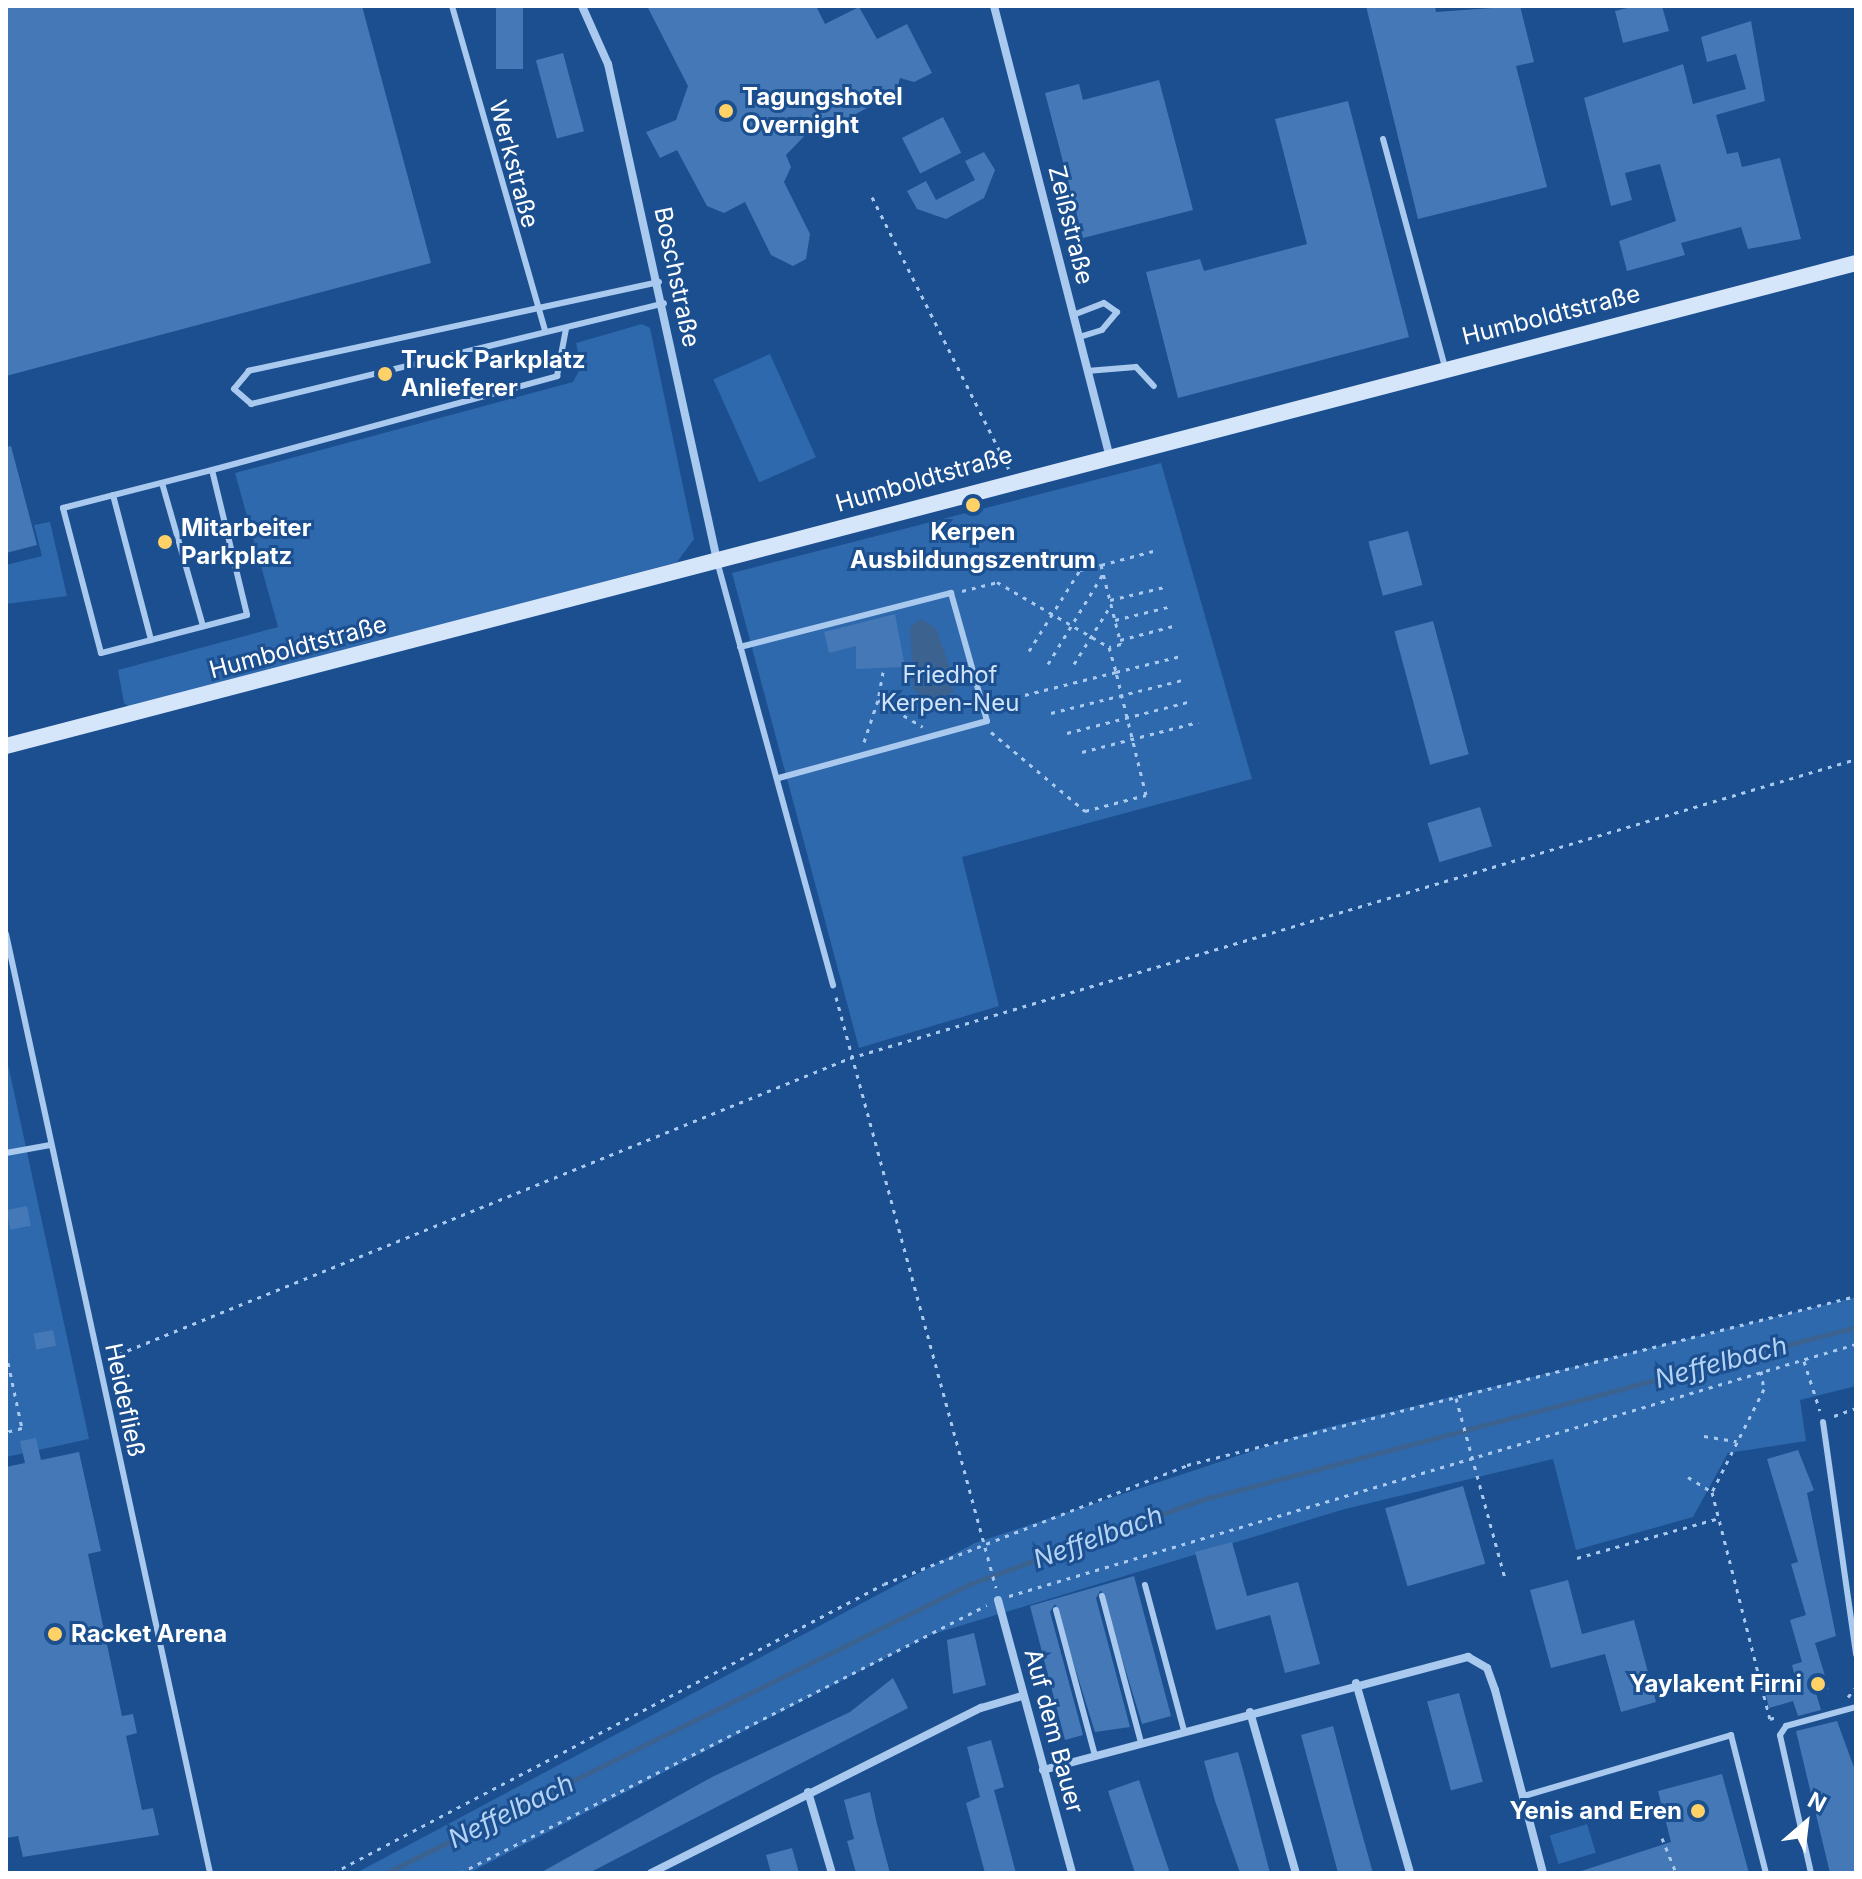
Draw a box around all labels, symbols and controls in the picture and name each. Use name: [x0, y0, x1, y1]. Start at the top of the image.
place label: Tagungshotel Overnight: [742, 83, 903, 139]
street label: Werkstraße: [483, 97, 545, 231]
marker: Tagungshotel Overnight: [717, 102, 735, 120]
street label: Zeißstraße: [1042, 163, 1100, 287]
street label: Boschstraße: [648, 204, 706, 350]
street label: Humboldtstraße: [1459, 279, 1643, 351]
place label: Truck Parkplatz Anlieferer: [401, 346, 585, 402]
marker: Truck Parkplatz Anlieferer: [376, 365, 394, 383]
street label: Humboldtstraße: [832, 440, 1016, 518]
marker: Kerpen Ausbildungszentrum: [964, 496, 982, 514]
place label: Mitarbeiter Parkplatz: [181, 514, 311, 570]
place label: Kerpen Ausbildungszentrum: [850, 518, 1096, 574]
marker: Mitarbeiter Parkplatz: [156, 533, 174, 551]
street label: Humboldtstraße: [206, 609, 390, 685]
park label: Friedhof Kerpen-Neu: [881, 661, 1019, 717]
water label: Neffelbach: [1651, 1329, 1791, 1395]
street label: Heidefließ: [99, 1340, 151, 1460]
water label: Neffelbach: [1029, 1499, 1167, 1575]
place label: Racket Arena: [71, 1620, 227, 1648]
marker: Racket Arena: [46, 1625, 64, 1643]
street label: Auf dem Bauer: [1018, 1646, 1090, 1816]
place label: Yaylakent Firni: [1629, 1670, 1802, 1698]
marker: Yaylakent Firni: [1809, 1675, 1827, 1693]
water label: Neffelbach: [443, 1767, 579, 1855]
north arrow: [1766, 1783, 1846, 1863]
text: N: [1804, 1786, 1831, 1817]
place label: Yenis and Eren: [1510, 1797, 1682, 1825]
marker: Yenis and Eren: [1689, 1802, 1707, 1820]

